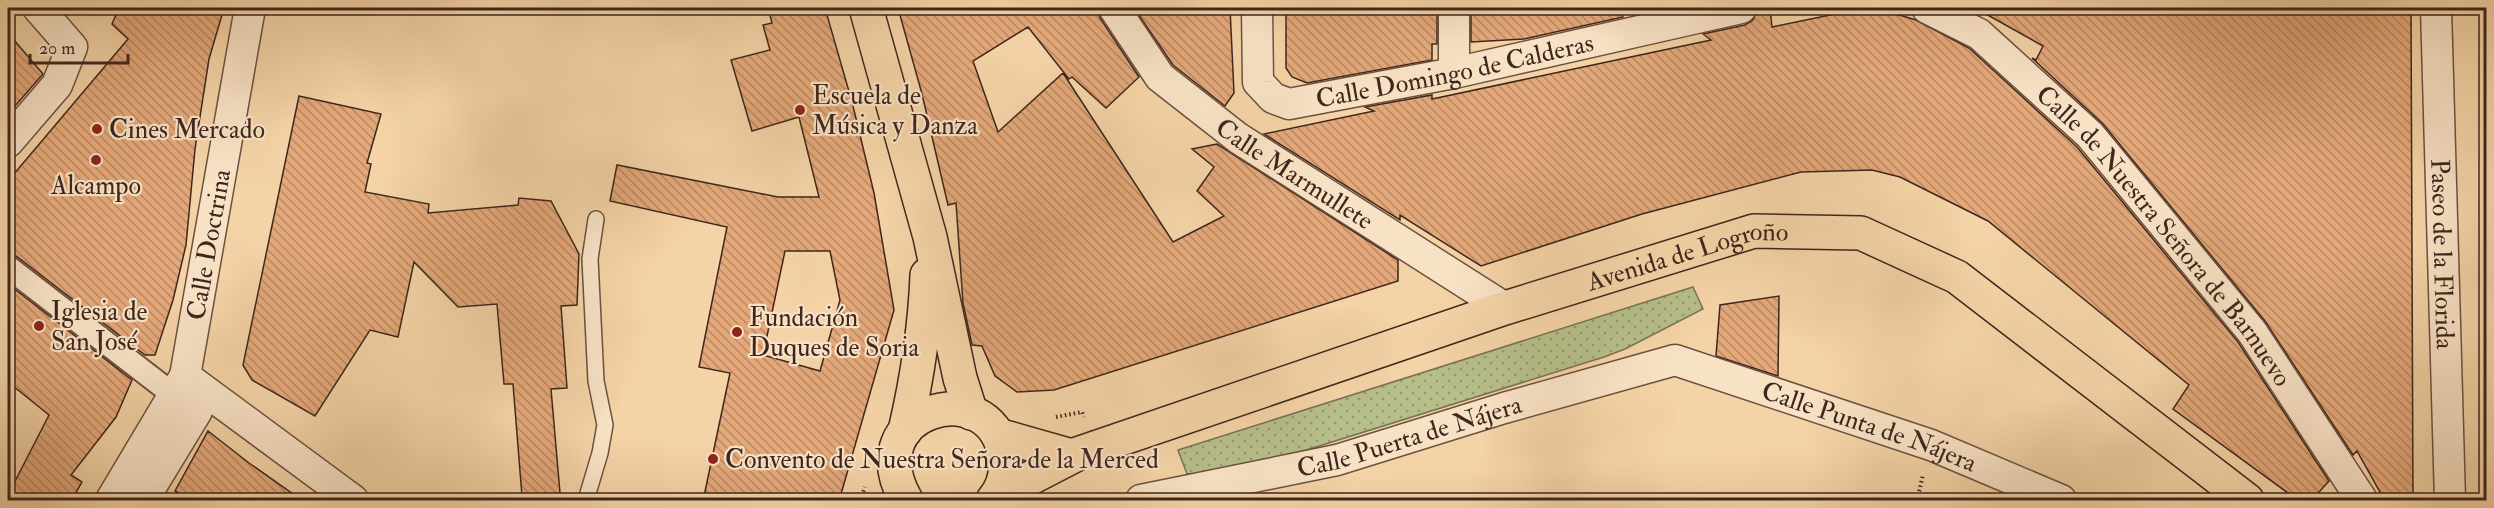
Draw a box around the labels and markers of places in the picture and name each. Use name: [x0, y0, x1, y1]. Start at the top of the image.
place label: Escuela de Música y Danza: [812, 80, 978, 142]
marker: Escuela de Música y Danza: [793, 103, 807, 117]
place label: Cines Mercado: [109, 114, 265, 146]
marker: Cines Mercado: [90, 122, 104, 136]
marker: Alcampo: [89, 153, 103, 167]
place label: Alcampo: [50, 170, 141, 203]
place label: Iglesia de San José: [51, 296, 148, 358]
place label: Fundación Duques de Soria: [749, 302, 920, 364]
marker: Iglesia de San José: [32, 319, 46, 333]
marker: Fundación Duques de Soria: [730, 325, 744, 339]
place label: Convento de Nuestra Señora de la Merced: [725, 444, 1159, 476]
marker: Convento de Nuestra Señora de la Merced: [706, 452, 720, 466]

